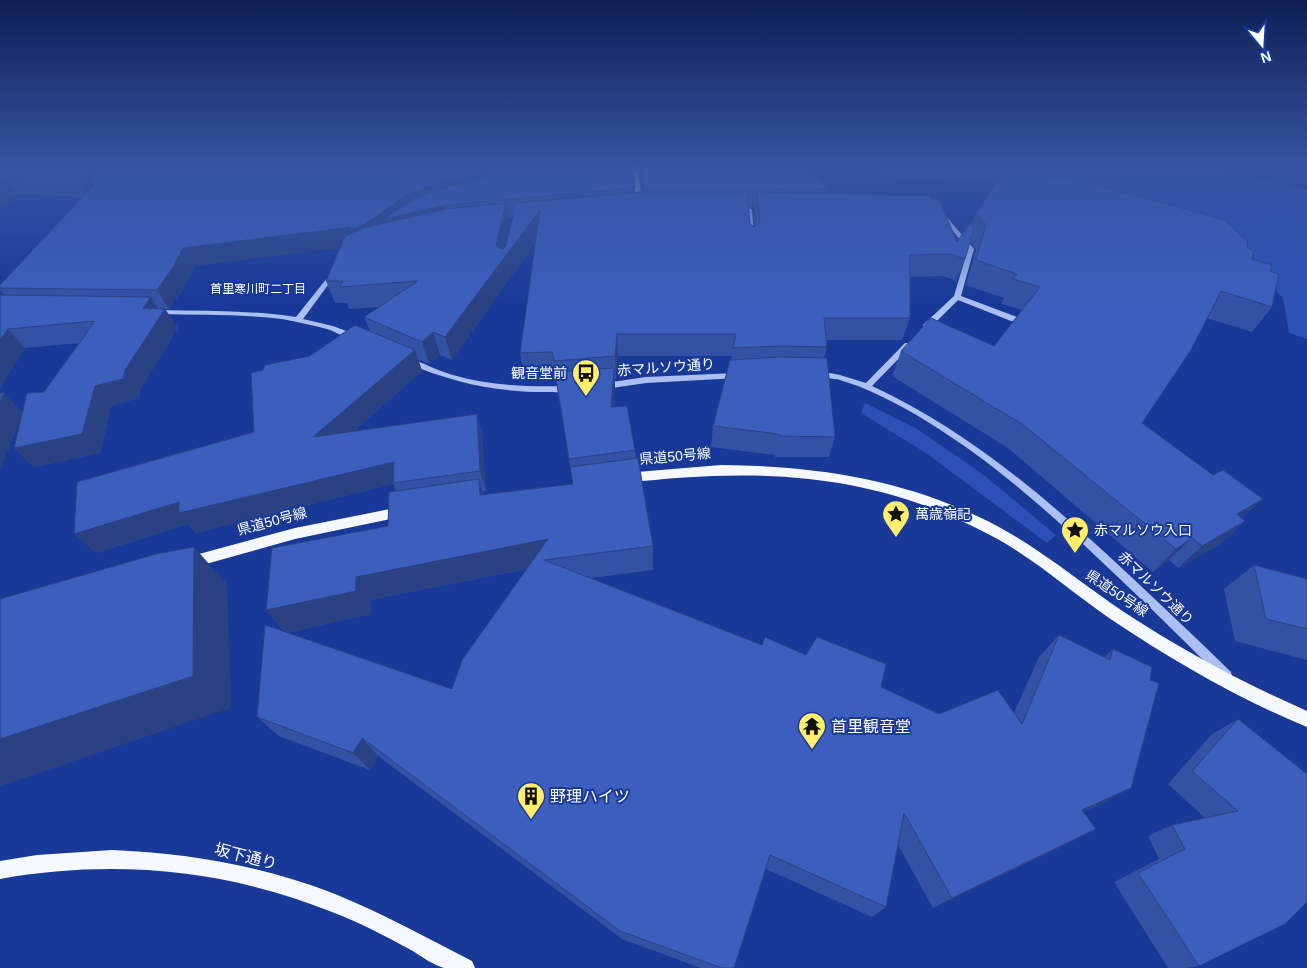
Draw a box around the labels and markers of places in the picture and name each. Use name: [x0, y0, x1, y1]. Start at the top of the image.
bus stop icon: 観音堂前: [571, 358, 601, 397]
place label: 観音堂前: [511, 365, 567, 381]
place icon: 萬歳嶺記: [881, 499, 911, 538]
place label: 萬歳嶺記: [915, 506, 971, 522]
place icon: 赤マルソウ入口: [1060, 515, 1090, 554]
place label: 赤マルソウ入口: [1094, 522, 1192, 538]
temple icon: 首里観音堂: [797, 711, 827, 750]
place label: 首里観音堂: [831, 718, 911, 735]
building icon: 野理ハイツ: [516, 781, 546, 820]
place label: 野理ハイツ: [550, 788, 630, 805]

